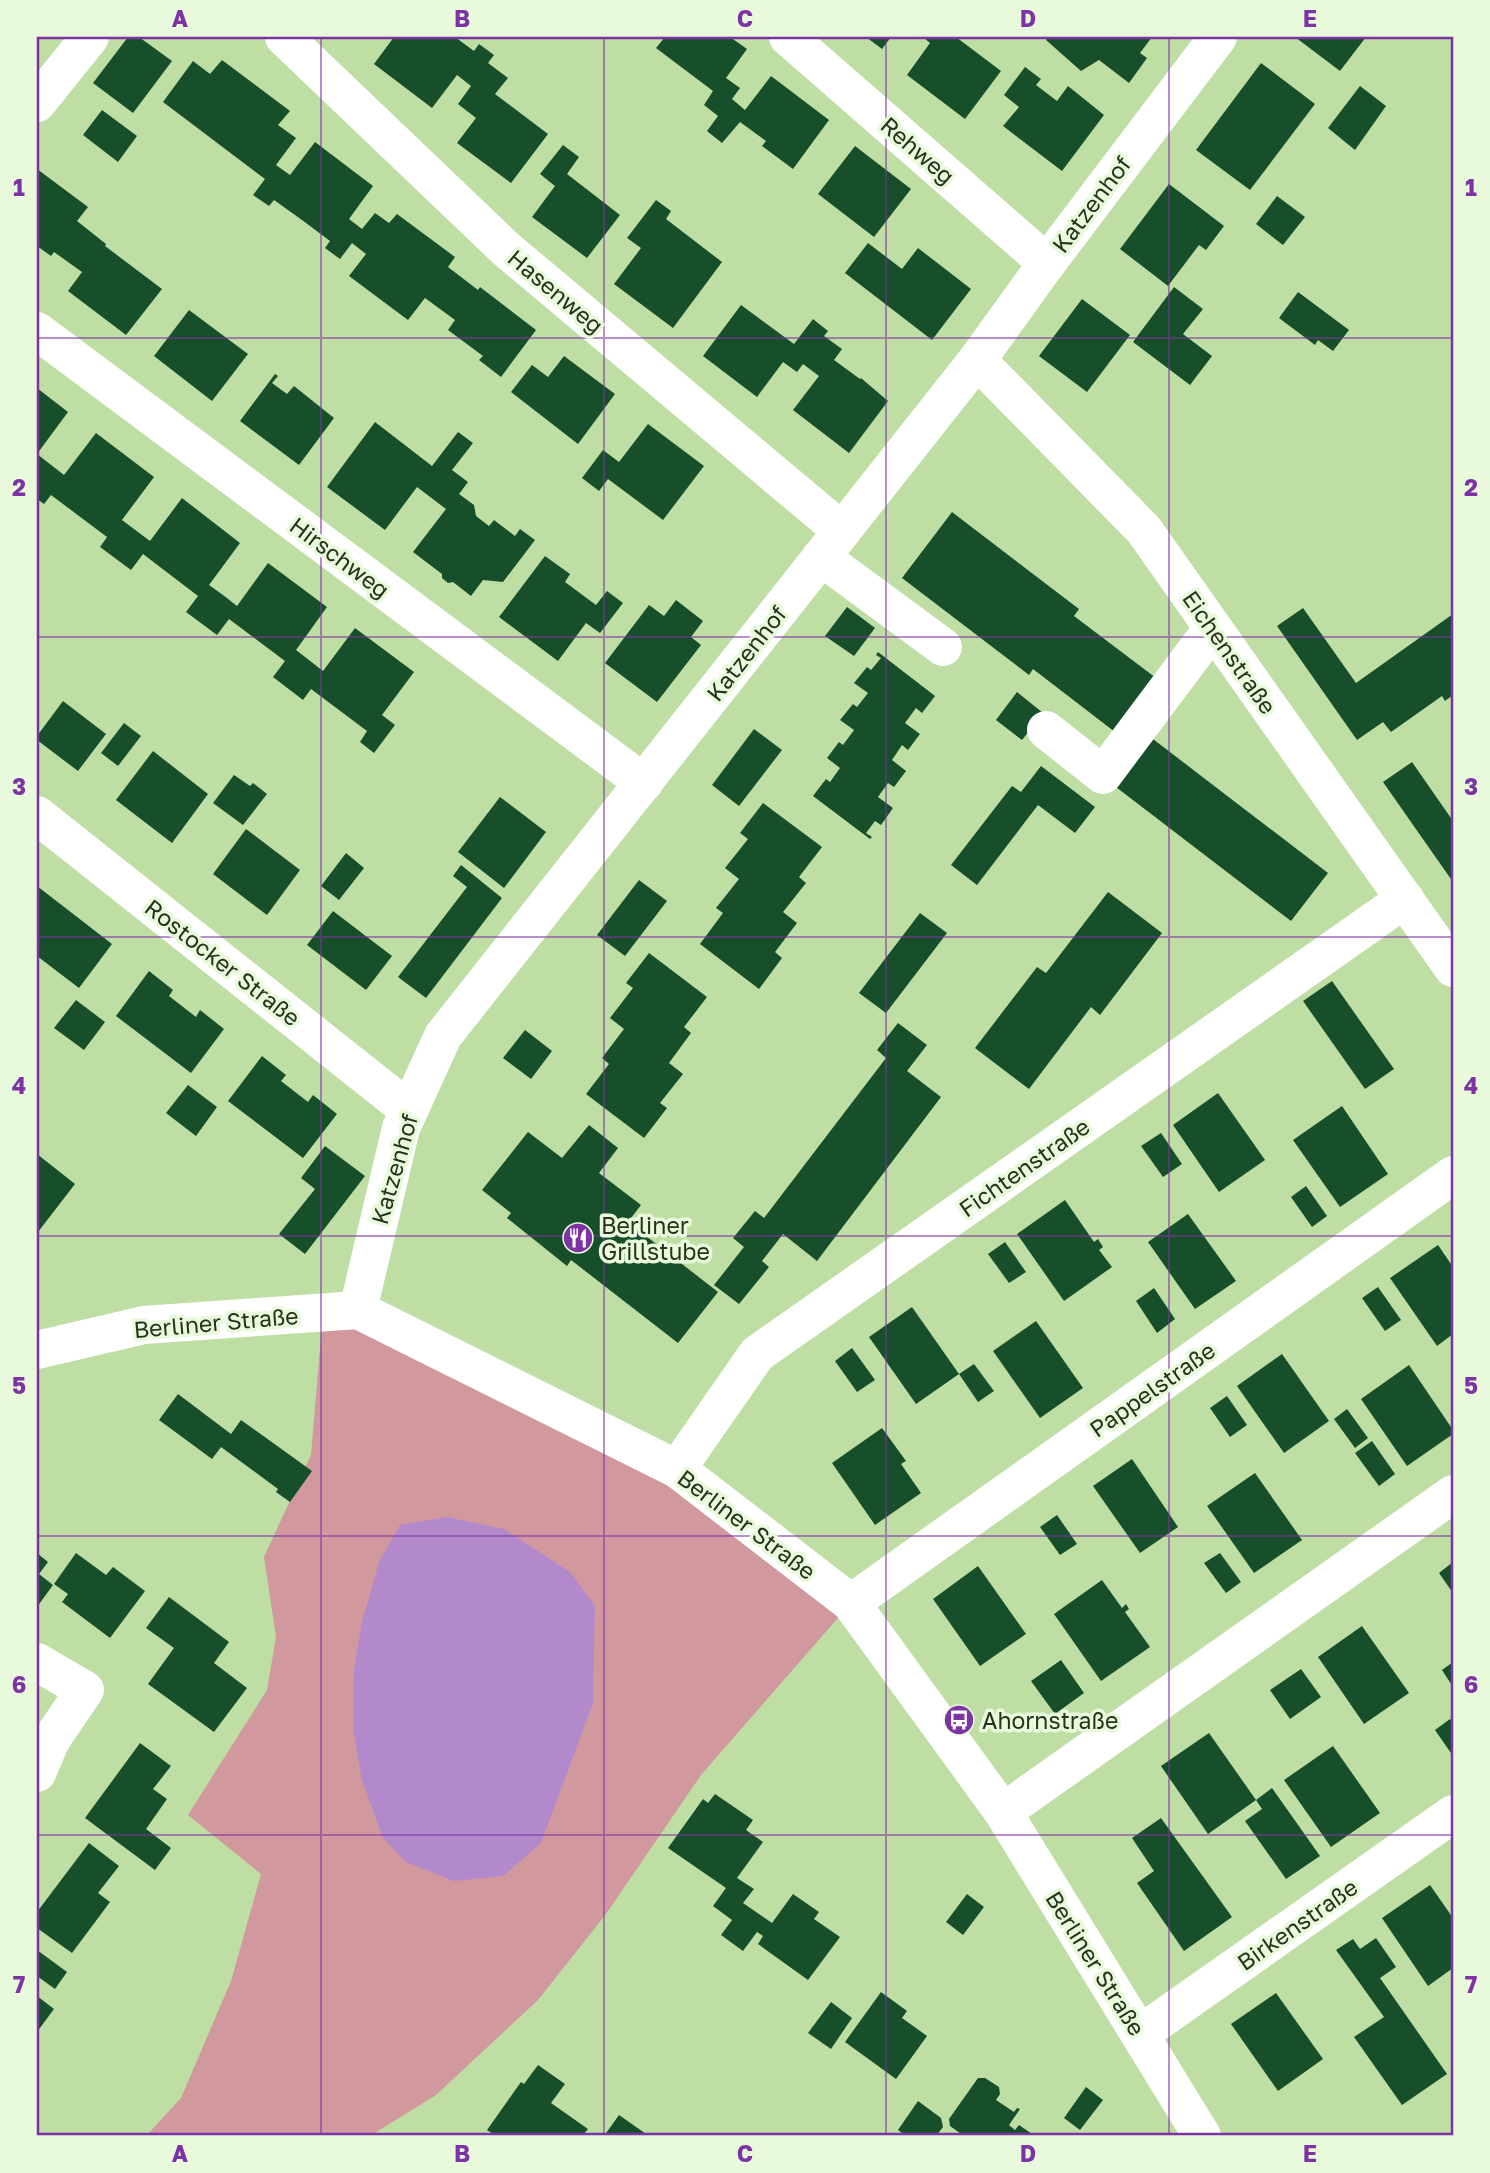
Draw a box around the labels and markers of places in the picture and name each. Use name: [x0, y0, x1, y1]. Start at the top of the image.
place label: Berliner Grillstube: [601, 1211, 710, 1265]
restaurant icon: Berliner Grillstube: [561, 1221, 595, 1255]
bus stop icon: Ahornstraße: [942, 1703, 976, 1737]
place label: Ahornstraße: [982, 1706, 1118, 1734]

